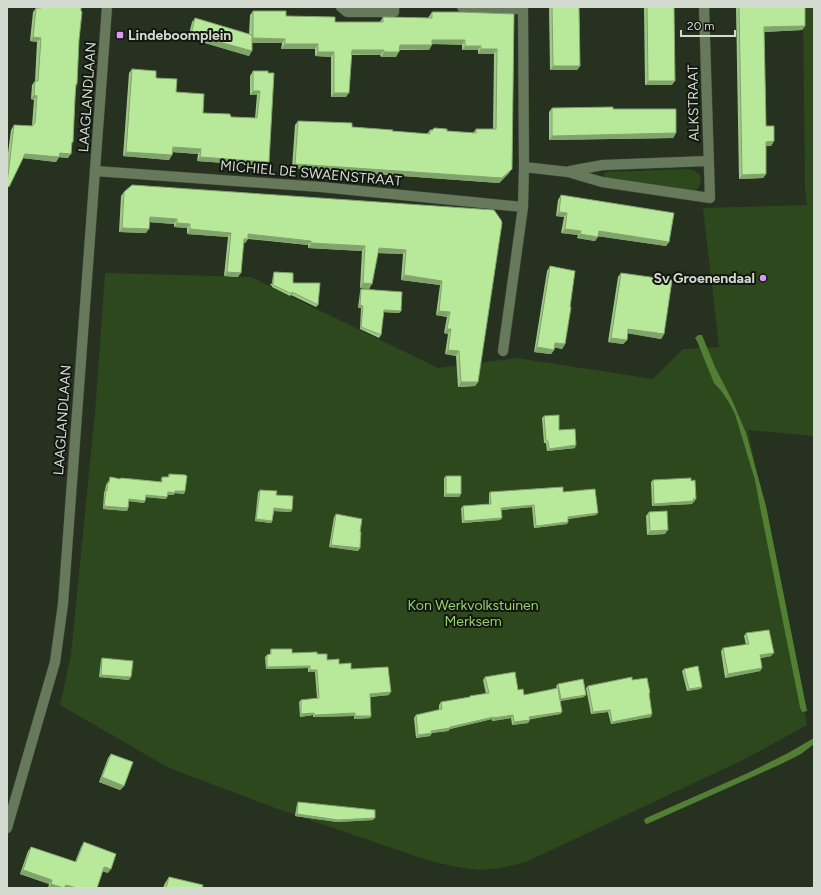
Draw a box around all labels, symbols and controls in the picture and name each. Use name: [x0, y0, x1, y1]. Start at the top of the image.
scale bar: [681, 12, 735, 38]
text: 20 m: [687, 19, 715, 33]
place label: Lindeboomplein: [128, 27, 231, 44]
marker: Lindeboomplein: [115, 30, 125, 40]
street label: LAAGLANDLAAN: [75, 41, 100, 153]
street label: ALKSTRAAT: [684, 64, 703, 142]
street label: MICHIEL DE SWAENSTRAAT: [219, 157, 403, 190]
place label: Sv Groenendaal: [653, 270, 755, 287]
marker: Sv Groenendaal: [758, 273, 768, 283]
street label: LAAGLANDLAAN: [50, 364, 75, 476]
park label: Kon Werkvolkstuinen Merksem: [407, 597, 539, 630]

